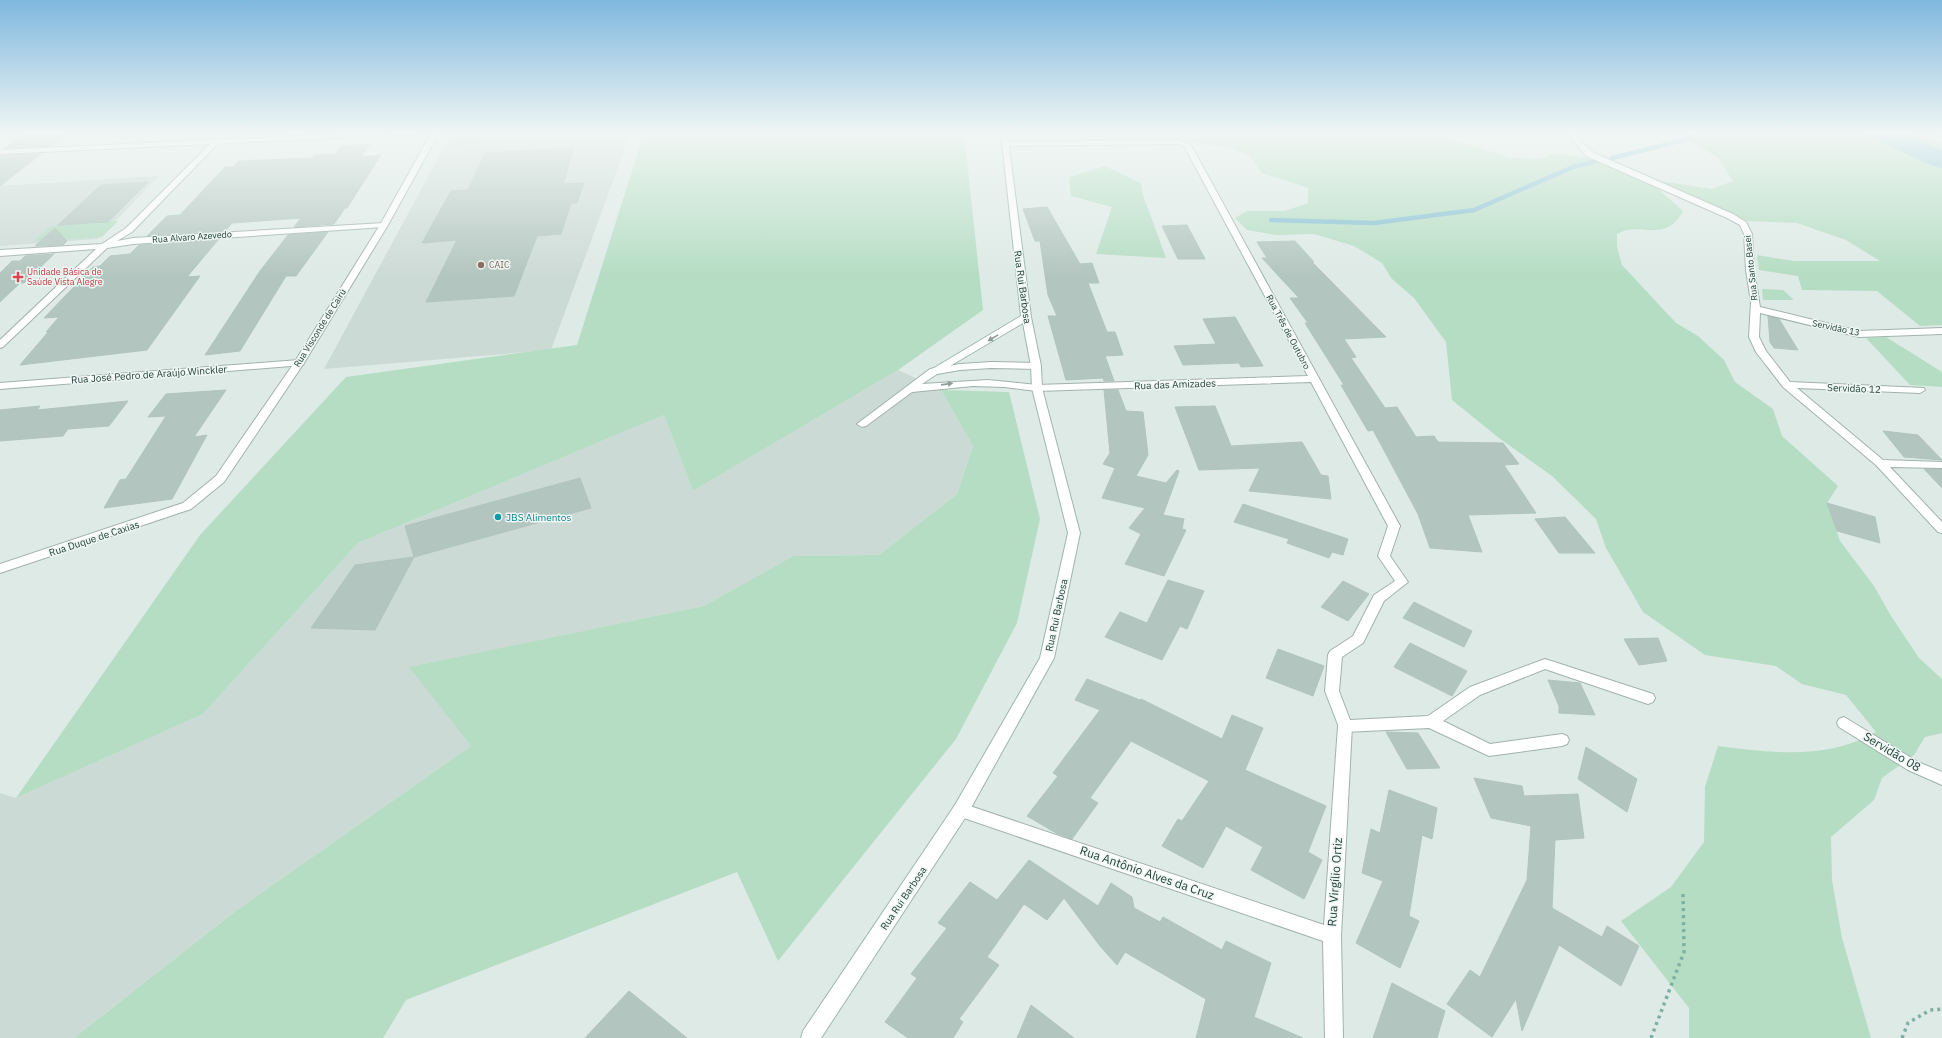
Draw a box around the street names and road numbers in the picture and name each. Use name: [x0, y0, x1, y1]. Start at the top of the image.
street label: Rua Alvaro Azevedo: [152, 228, 232, 245]
street label: Rua Santo Basei: [1742, 235, 1759, 301]
street label: Rua Rui Barbosa: [1011, 250, 1034, 325]
street label: Rua Visconde de Cairú: [291, 287, 348, 369]
street label: Rua Três de Outubro: [1264, 293, 1313, 371]
street label: Servidão 13: [1811, 317, 1861, 338]
street label: Rua José Pedro de Araújo Winckler: [71, 363, 228, 386]
street label: Rua das Amizades: [1134, 377, 1216, 392]
street label: Servidão 12: [1827, 381, 1881, 396]
street label: Rua Duque de Caxias: [47, 518, 141, 559]
street label: Rua Rui Barbosa: [1042, 577, 1071, 653]
street label: Servidão 08: [1861, 729, 1924, 775]
street label: Rua Virgílio Ortiz: [1324, 837, 1345, 927]
street label: Rua Antônio Alves da Cruz: [1078, 843, 1217, 903]
street label: Rua Rui Barbosa: [877, 863, 930, 933]

